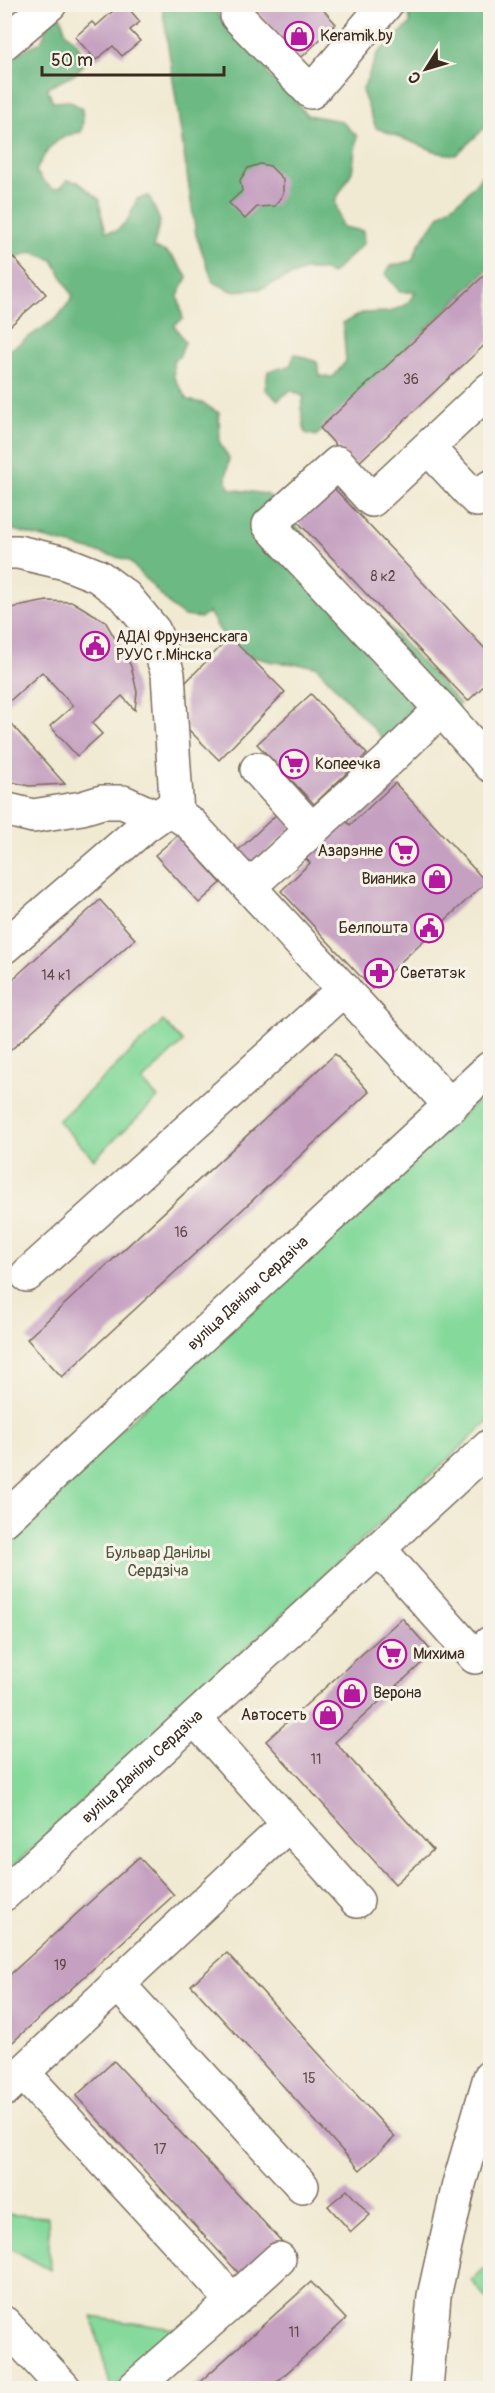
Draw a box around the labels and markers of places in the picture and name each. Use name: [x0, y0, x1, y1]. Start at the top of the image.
shop icon: Keramik.by: [283, 20, 315, 52]
place label: Keramik.by: [320, 26, 393, 46]
place label: АДАІ Фрунзенскага РУУС г.Мінска: [116, 627, 248, 665]
public building icon: АДАІ Фрунзенскага РУУС г.Мінска: [79, 630, 111, 662]
supermarket icon: Копеечка: [278, 748, 310, 780]
place label: Копеечка: [315, 754, 381, 774]
supermarket icon: Азарэнне: [388, 835, 420, 867]
place label: Азарэнне: [317, 841, 383, 861]
shop icon: Вианика: [421, 863, 453, 895]
place label: Вианика: [362, 869, 416, 889]
public building icon: Белпошта: [413, 912, 445, 944]
place label: Белпошта: [339, 918, 408, 938]
pharmacy icon: Светатэк: [363, 957, 395, 989]
place label: Светатэк: [400, 963, 466, 983]
supermarket icon: Михима: [376, 1638, 408, 1670]
place label: Михима: [413, 1644, 465, 1664]
shop icon: Верона: [336, 1677, 368, 1709]
place label: Верона: [373, 1683, 422, 1703]
shop icon: Автосеть: [312, 1699, 344, 1731]
place label: Автосеть: [241, 1705, 307, 1725]

